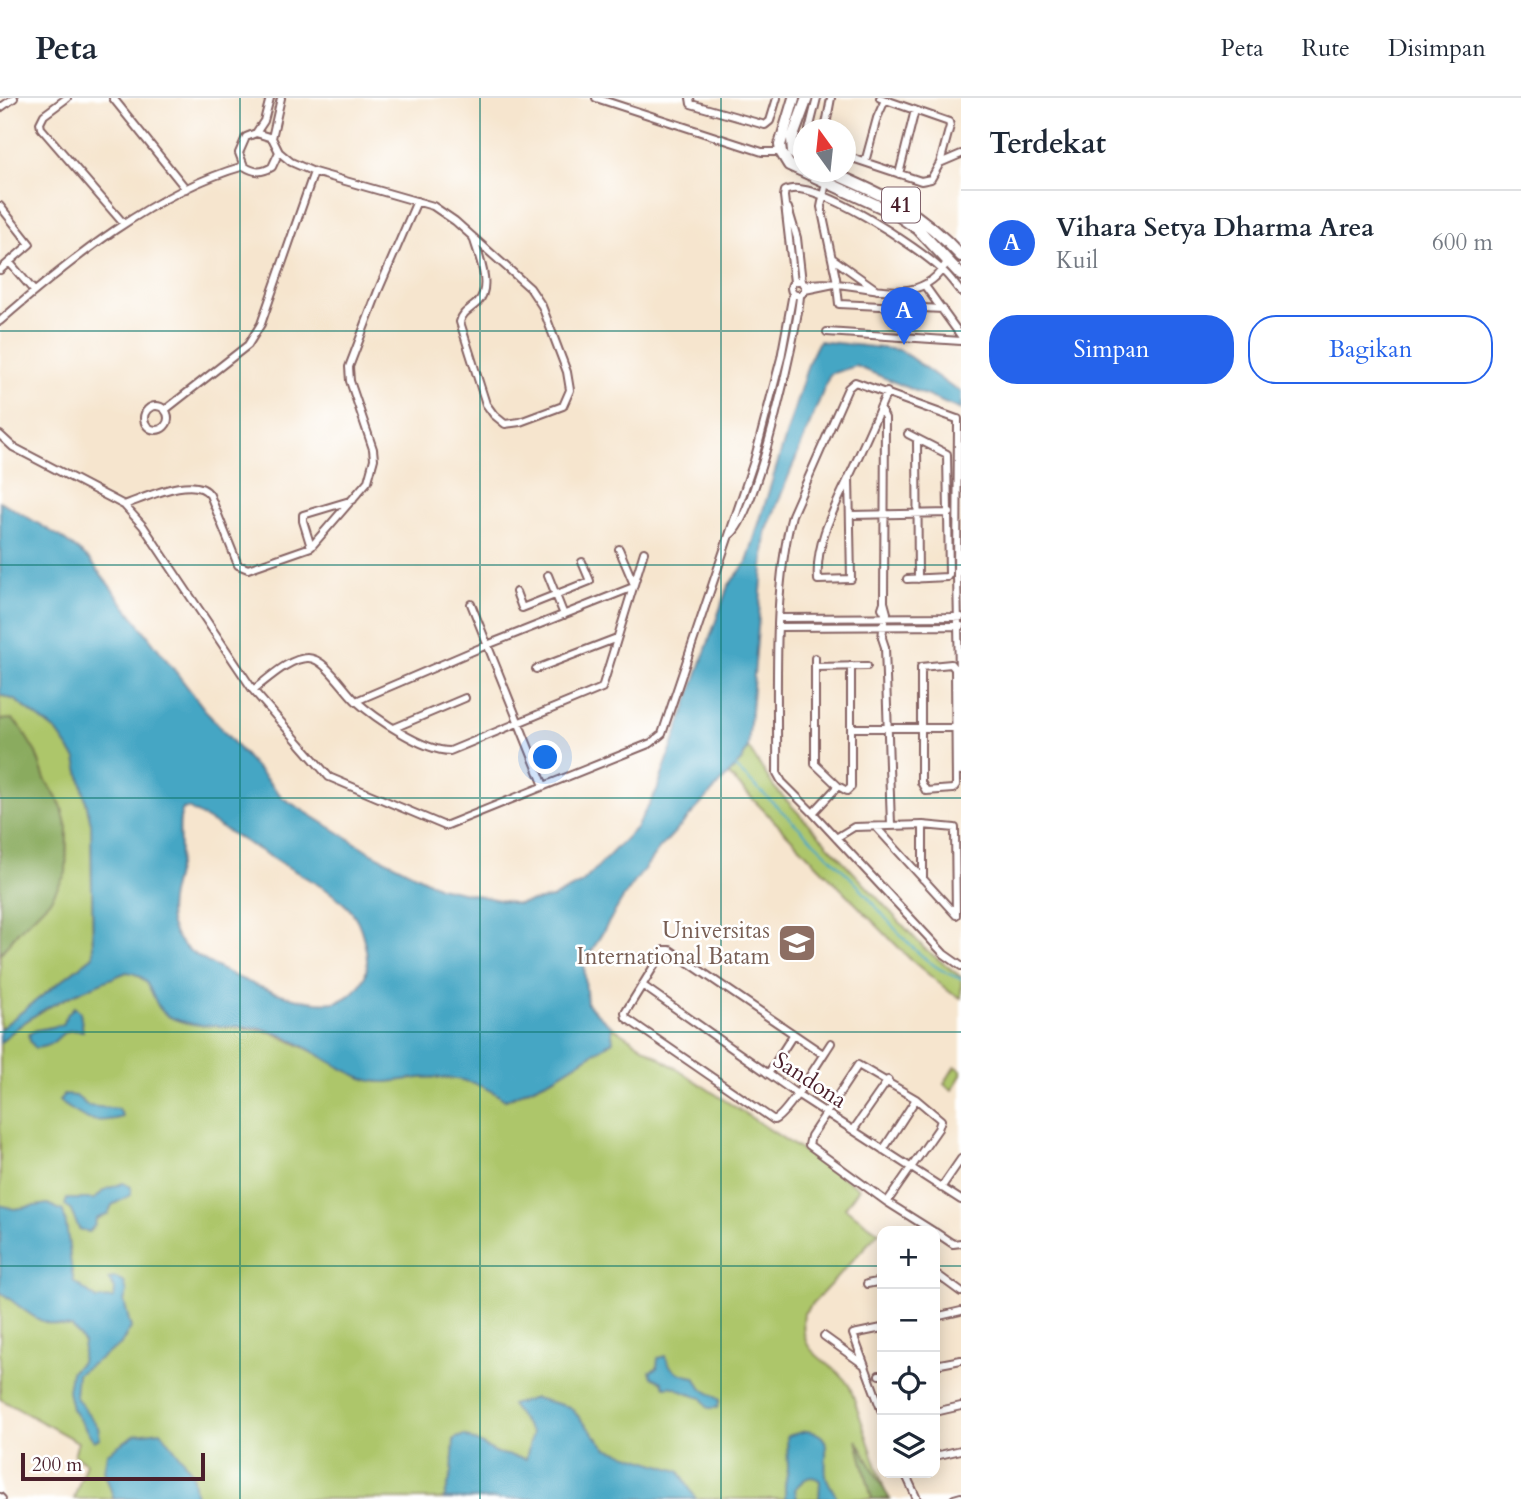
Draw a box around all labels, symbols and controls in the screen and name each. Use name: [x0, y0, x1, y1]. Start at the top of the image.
text: Peta: [35, 26, 98, 71]
text: Peta: [1221, 32, 1264, 65]
text: Rute: [1302, 32, 1350, 65]
text: Disimpan: [1388, 32, 1486, 65]
north arrow: [793, 119, 856, 182]
text: Terdekat: [989, 123, 1106, 164]
road number: 41: [882, 188, 920, 222]
text: Vihara Setya Dharma Area: [1056, 210, 1374, 245]
text: A: [1003, 227, 1021, 258]
text: 600 m: [1432, 227, 1493, 258]
text: Kuil: [1056, 245, 1098, 276]
pin: A: [881, 287, 927, 345]
button: Simpan: [989, 315, 1234, 384]
button: Bagikan: [1248, 315, 1493, 384]
your location: [528, 740, 562, 774]
place label: Universitas International Batam: [577, 915, 771, 972]
school or university icon: Universitas International Batam: [776, 922, 818, 964]
street label: Sandona: [767, 1045, 853, 1115]
map controls: [877, 1226, 940, 1478]
button: +: [877, 1226, 940, 1289]
button: −: [877, 1289, 940, 1352]
button: locate: [877, 1352, 940, 1415]
button: layers: [877, 1415, 940, 1478]
scale bar: [21, 1450, 205, 1482]
text: 200 m: [32, 1452, 82, 1478]

